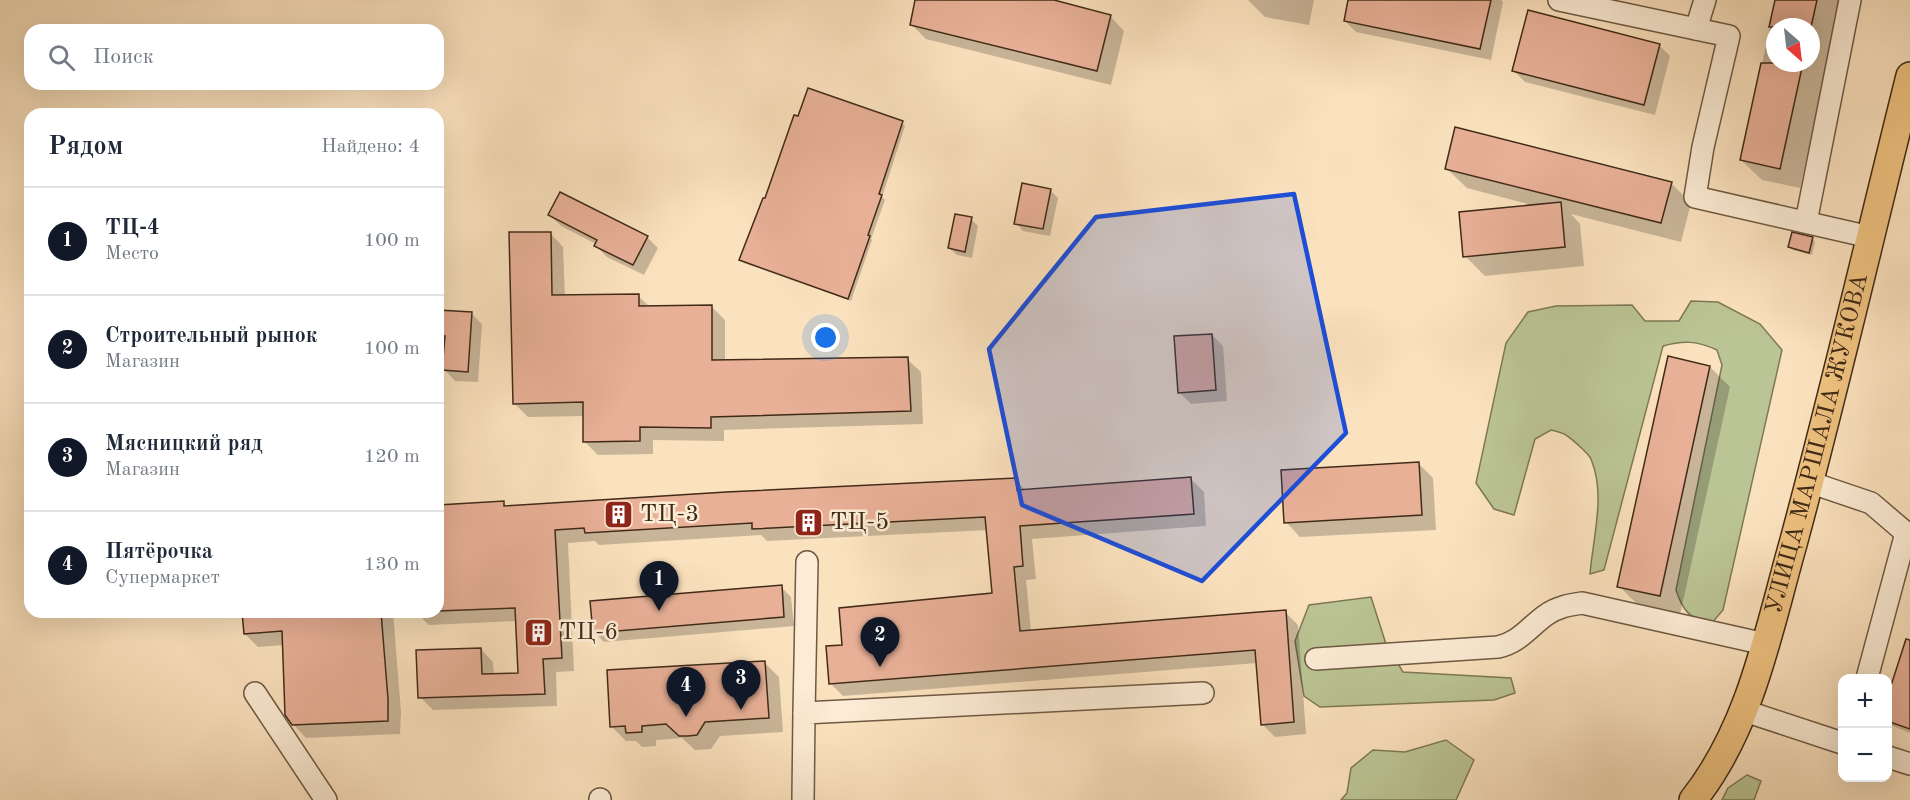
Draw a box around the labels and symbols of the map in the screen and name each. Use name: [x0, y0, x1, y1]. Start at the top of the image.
north arrow: [1766, 18, 1820, 72]
street label: УЛИЦА МАРШАЛА ЖУКОВА: [1763, 271, 1873, 617]
your location: [811, 323, 840, 352]
building icon: ТЦ-3: [603, 499, 635, 531]
place label: ТЦ-3: [640, 503, 699, 527]
building icon: ТЦ-5: [793, 507, 825, 539]
place label: ТЦ-5: [830, 511, 889, 535]
pin: 1: [640, 562, 678, 611]
building icon: ТЦ-6: [522, 617, 554, 649]
pin: 2: [860, 618, 900, 667]
place label: ТЦ-6: [559, 621, 618, 645]
pin: 3: [722, 660, 760, 710]
pin: 4: [666, 668, 706, 717]

